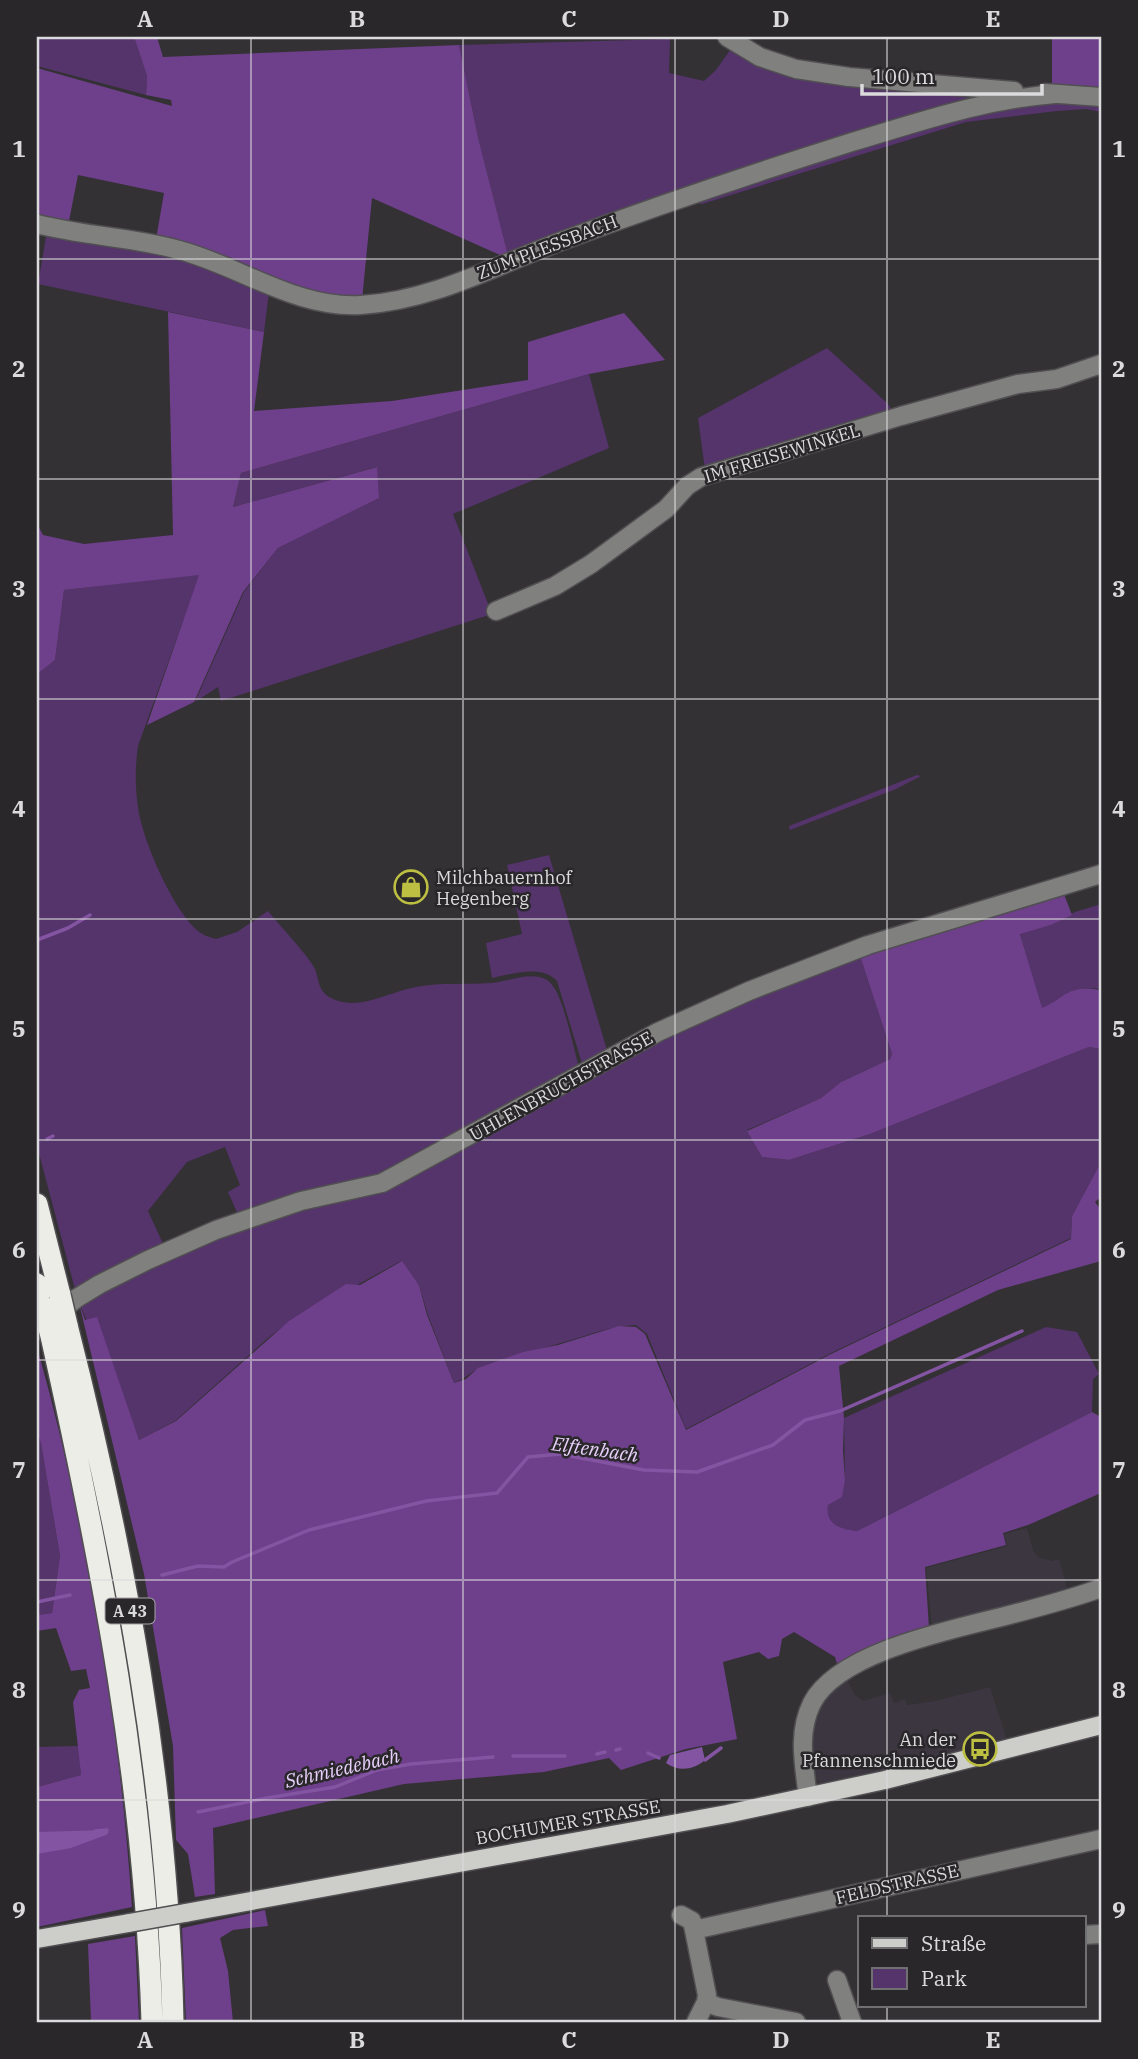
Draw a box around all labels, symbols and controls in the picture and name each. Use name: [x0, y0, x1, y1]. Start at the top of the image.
text: A: [137, 3, 153, 33]
text: B: [349, 3, 365, 33]
text: C: [561, 3, 577, 33]
text: D: [772, 3, 790, 33]
text: E: [985, 3, 1001, 33]
scale bar: [862, 52, 1042, 96]
text: 100 m: [872, 62, 935, 90]
text: 1: [12, 133, 26, 163]
text: 1: [1112, 133, 1126, 163]
street label: ZUM PLESSBACH: [474, 210, 620, 284]
text: 2: [12, 353, 26, 383]
text: 2: [1112, 353, 1126, 383]
street label: IM FREISEWINKEL: [701, 418, 863, 488]
text: 3: [12, 573, 26, 603]
text: 3: [1112, 573, 1126, 603]
text: 4: [12, 793, 26, 823]
text: 4: [1112, 793, 1126, 823]
place label: Milchbauernhof Hegenberg: [436, 866, 574, 910]
shop icon: Milchbauernhof Hegenberg: [392, 868, 430, 906]
text: 5: [12, 1013, 26, 1043]
text: 5: [1112, 1013, 1126, 1043]
street label: UHLENBRUCHSTRASSE: [465, 1026, 657, 1146]
text: 6: [12, 1234, 26, 1264]
text: 6: [1112, 1234, 1126, 1264]
water label: Elftenbach: [549, 1431, 640, 1467]
text: 7: [12, 1454, 26, 1484]
text: 7: [1112, 1454, 1126, 1484]
road number: A 43: [106, 1598, 154, 1624]
text: 8: [12, 1674, 26, 1704]
text: 8: [1112, 1674, 1126, 1704]
place label: An der Pfannenschmiede: [802, 1728, 956, 1772]
bus stop icon: An der Pfannenschmiede: [961, 1730, 999, 1768]
water label: Schmiedebach: [281, 1743, 402, 1793]
street label: BOCHUMER STRASSE: [474, 1794, 662, 1850]
street label: FELDSTRASSE: [833, 1859, 961, 1909]
text: 9: [12, 1894, 26, 1924]
text: 9: [1112, 1894, 1126, 1924]
legend: [858, 1916, 1086, 2007]
text: Straße: [921, 1929, 986, 1957]
text: Park: [921, 1964, 968, 1992]
text: A: [137, 2024, 153, 2054]
text: B: [349, 2024, 365, 2054]
text: C: [561, 2024, 577, 2054]
text: D: [772, 2024, 790, 2054]
text: E: [985, 2024, 1001, 2054]

